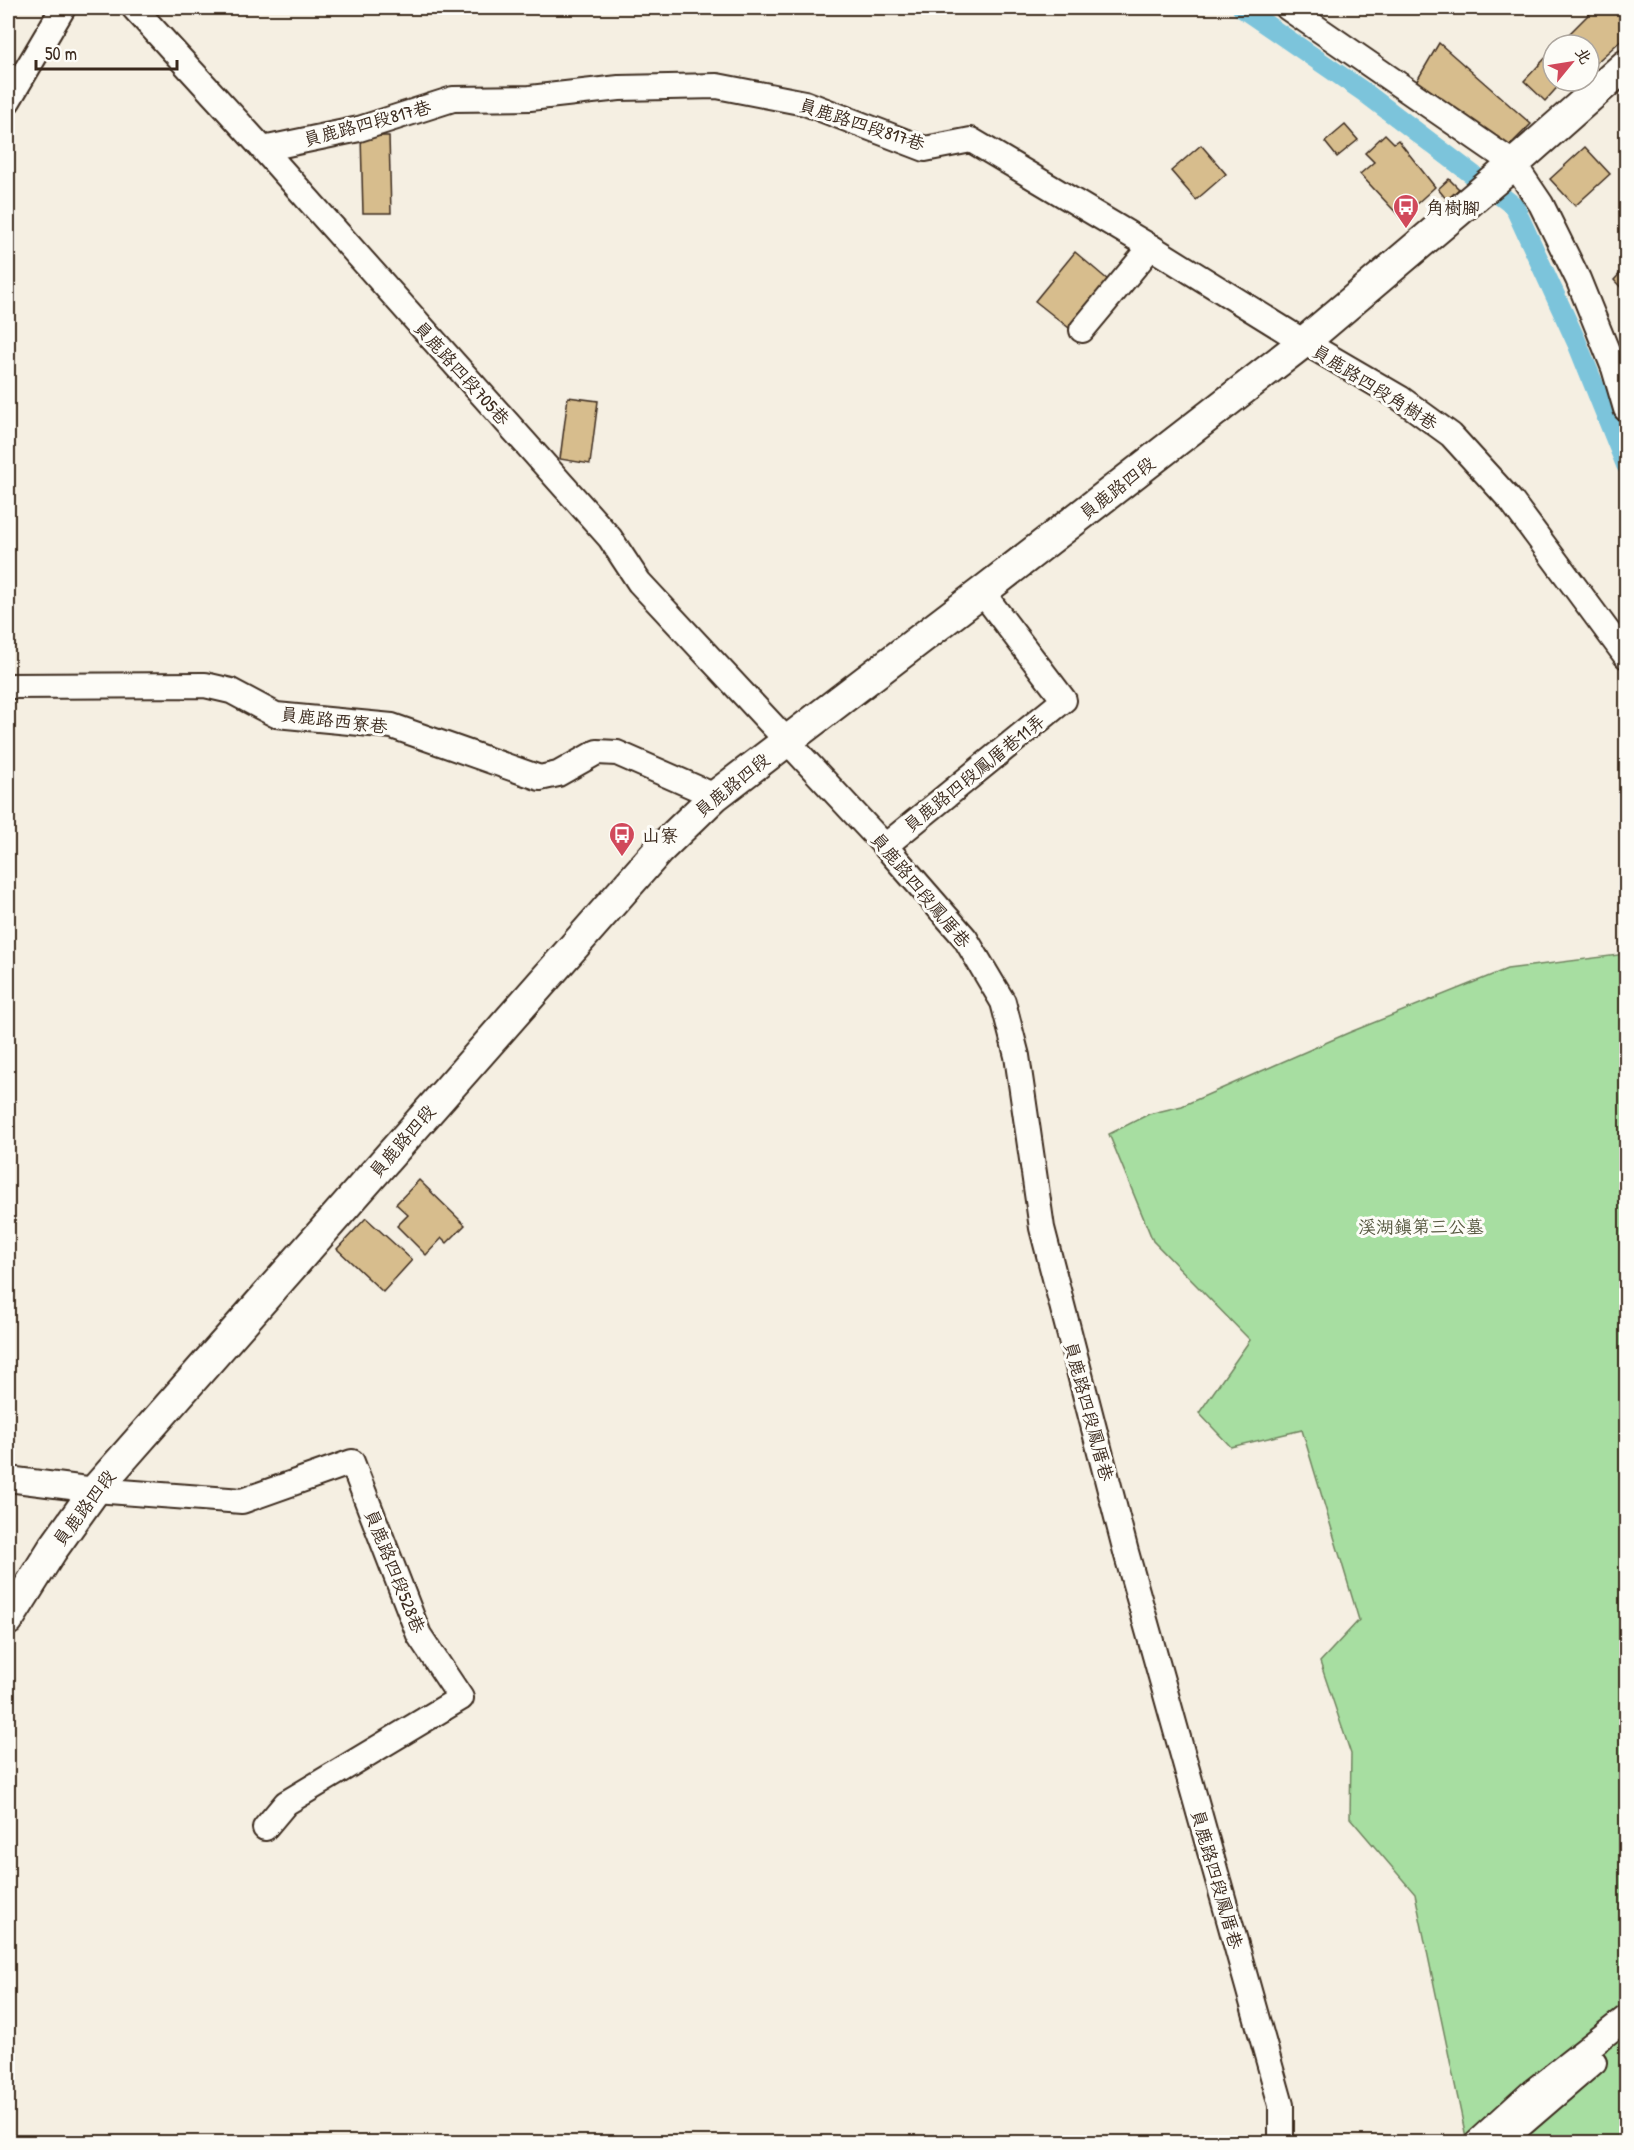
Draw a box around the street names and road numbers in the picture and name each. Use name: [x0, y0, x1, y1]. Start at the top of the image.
street label: 員鹿路四段817巷: [796, 92, 928, 156]
street label: 員鹿路四段817巷: [300, 94, 434, 152]
street label: 員鹿路四段705巷: [408, 315, 516, 431]
street label: 員鹿路四段角樹巷: [1307, 338, 1443, 436]
street label: 員鹿路四段: [1074, 450, 1160, 526]
street label: 員鹿路西寮巷: [279, 701, 389, 739]
street label: 員鹿路四段鳳厝巷11弄: [898, 708, 1050, 838]
street label: 員鹿路四段: [689, 747, 775, 823]
street label: 員鹿路四段鳳厝巷: [865, 827, 977, 953]
street label: 員鹿路四段: [363, 1099, 441, 1183]
street label: 員鹿路四段鳳厝巷: [1058, 1338, 1120, 1484]
street label: 員鹿路四段: [47, 1465, 121, 1551]
street label: 員鹿路四段528巷: [359, 1505, 431, 1637]
street label: 員鹿路四段鳳厝巷: [1185, 1806, 1249, 1952]

